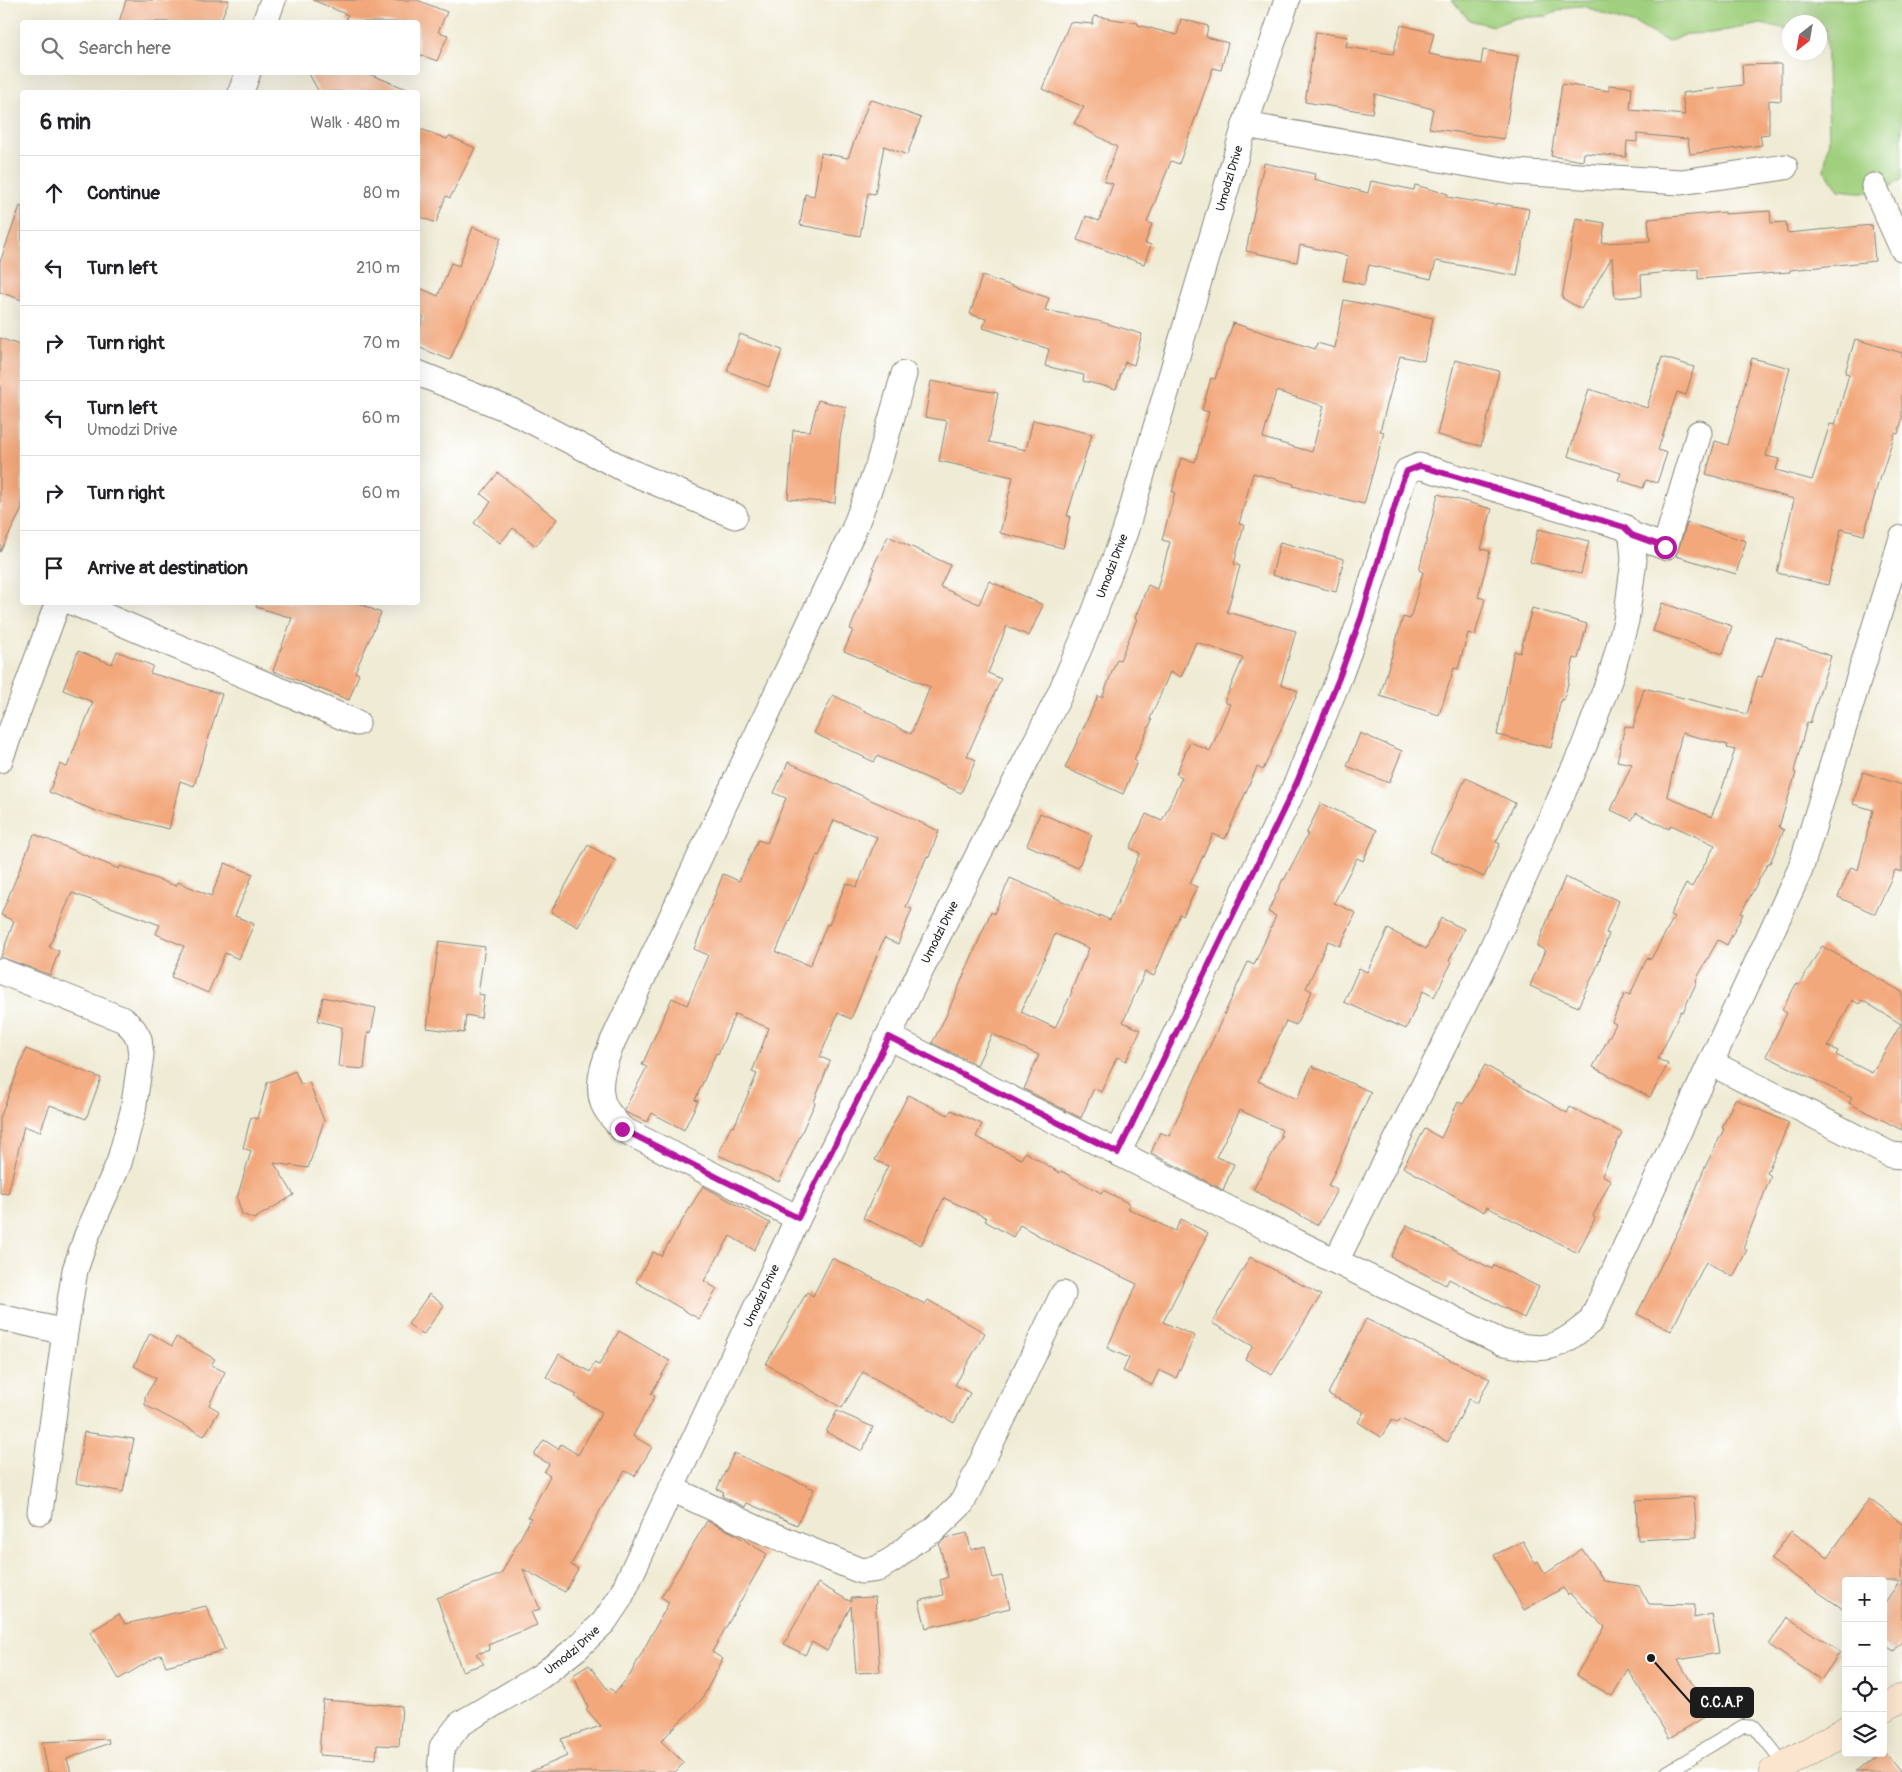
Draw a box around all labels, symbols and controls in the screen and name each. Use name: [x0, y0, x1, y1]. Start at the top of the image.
north arrow: [1782, 15, 1827, 60]
search box: [20, 20, 420, 75]
icon: search: [38, 34, 66, 62]
text: Search here: [78, 36, 171, 60]
text: 6 min: [40, 109, 91, 136]
text: Walk · 480 m: [310, 113, 400, 133]
street label: Umodzi Drive: [1212, 144, 1246, 213]
icon: ahead: [40, 179, 68, 207]
text: Continue: [87, 181, 160, 205]
text: 80 m: [363, 183, 400, 203]
icon: left: [40, 254, 68, 282]
text: Turn left: [87, 256, 157, 280]
text: 210 m: [356, 258, 400, 278]
icon: right: [40, 329, 68, 357]
text: Turn right: [87, 331, 165, 355]
text: 70 m: [363, 333, 400, 353]
text: Turn left: [87, 396, 157, 420]
icon: left: [40, 404, 68, 432]
text: 60 m: [362, 408, 400, 428]
text: Umodzi Drive: [87, 420, 177, 440]
icon: right: [40, 479, 68, 507]
text: Turn right: [87, 481, 165, 505]
text: 60 m: [362, 483, 400, 503]
street label: Umodzi Drive: [1093, 532, 1131, 600]
route start: [1654, 536, 1677, 559]
icon: arrive: [40, 554, 68, 582]
text: Arrive at destination: [87, 556, 248, 580]
street label: Umodzi Drive: [918, 898, 961, 966]
route end: [611, 1118, 634, 1141]
street label: Umodzi Drive: [740, 1262, 783, 1330]
map controls: [1842, 1577, 1887, 1757]
button: +: [1842, 1577, 1887, 1622]
button: −: [1842, 1622, 1887, 1667]
street label: Umodzi Drive: [542, 1623, 603, 1678]
button: locate: [1842, 1667, 1887, 1712]
callout: C.C.A.P: [1691, 1688, 1753, 1717]
text: C.C.A.P: [1701, 1694, 1744, 1711]
button: layers: [1842, 1712, 1887, 1757]

